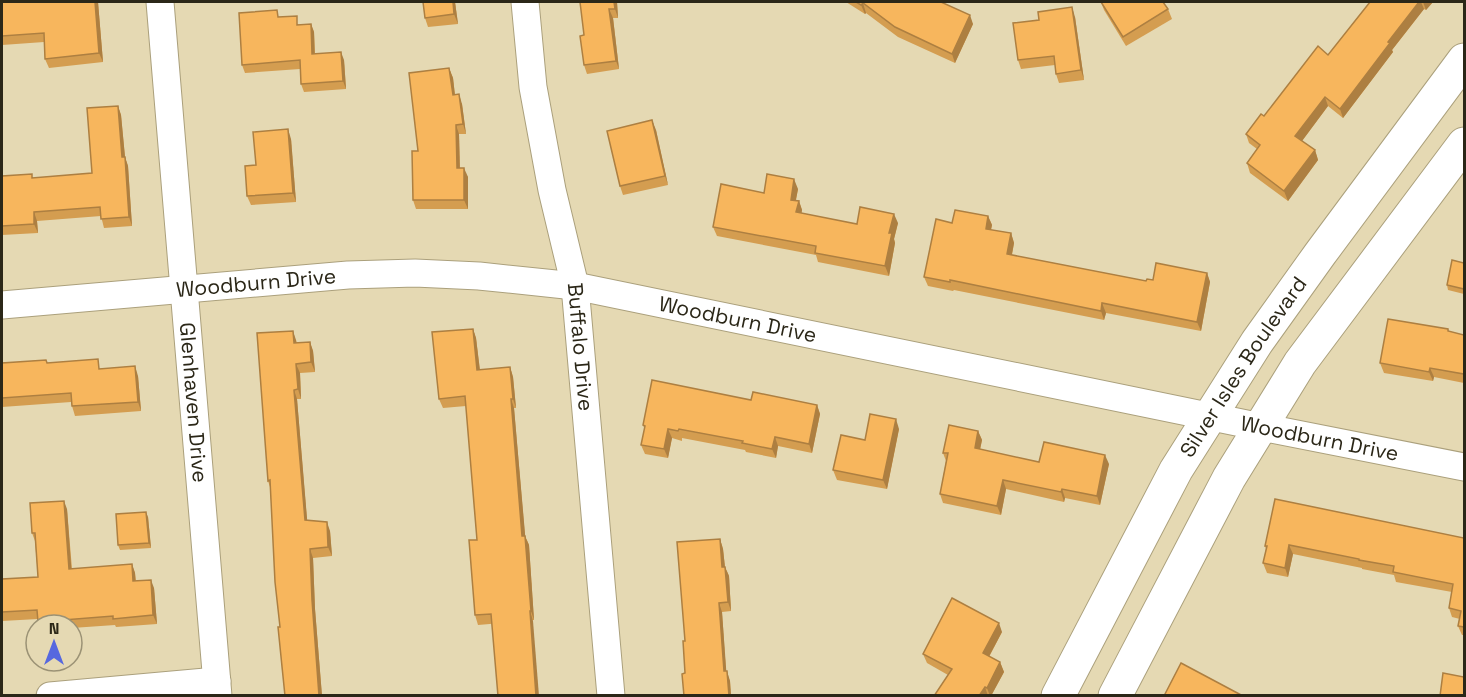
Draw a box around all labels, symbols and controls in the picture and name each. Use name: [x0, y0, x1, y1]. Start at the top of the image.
street label: Woodburn Drive: [175, 262, 337, 303]
street label: Silver Isles Boulevard: [1173, 271, 1312, 462]
street label: Buffalo Drive: [562, 282, 600, 412]
street label: Woodburn Drive: [656, 290, 819, 348]
street label: Glenhaven Drive: [174, 321, 214, 484]
street label: Woodburn Drive: [1238, 409, 1401, 467]
north arrow: [24, 613, 84, 673]
text: N: [49, 618, 59, 639]

